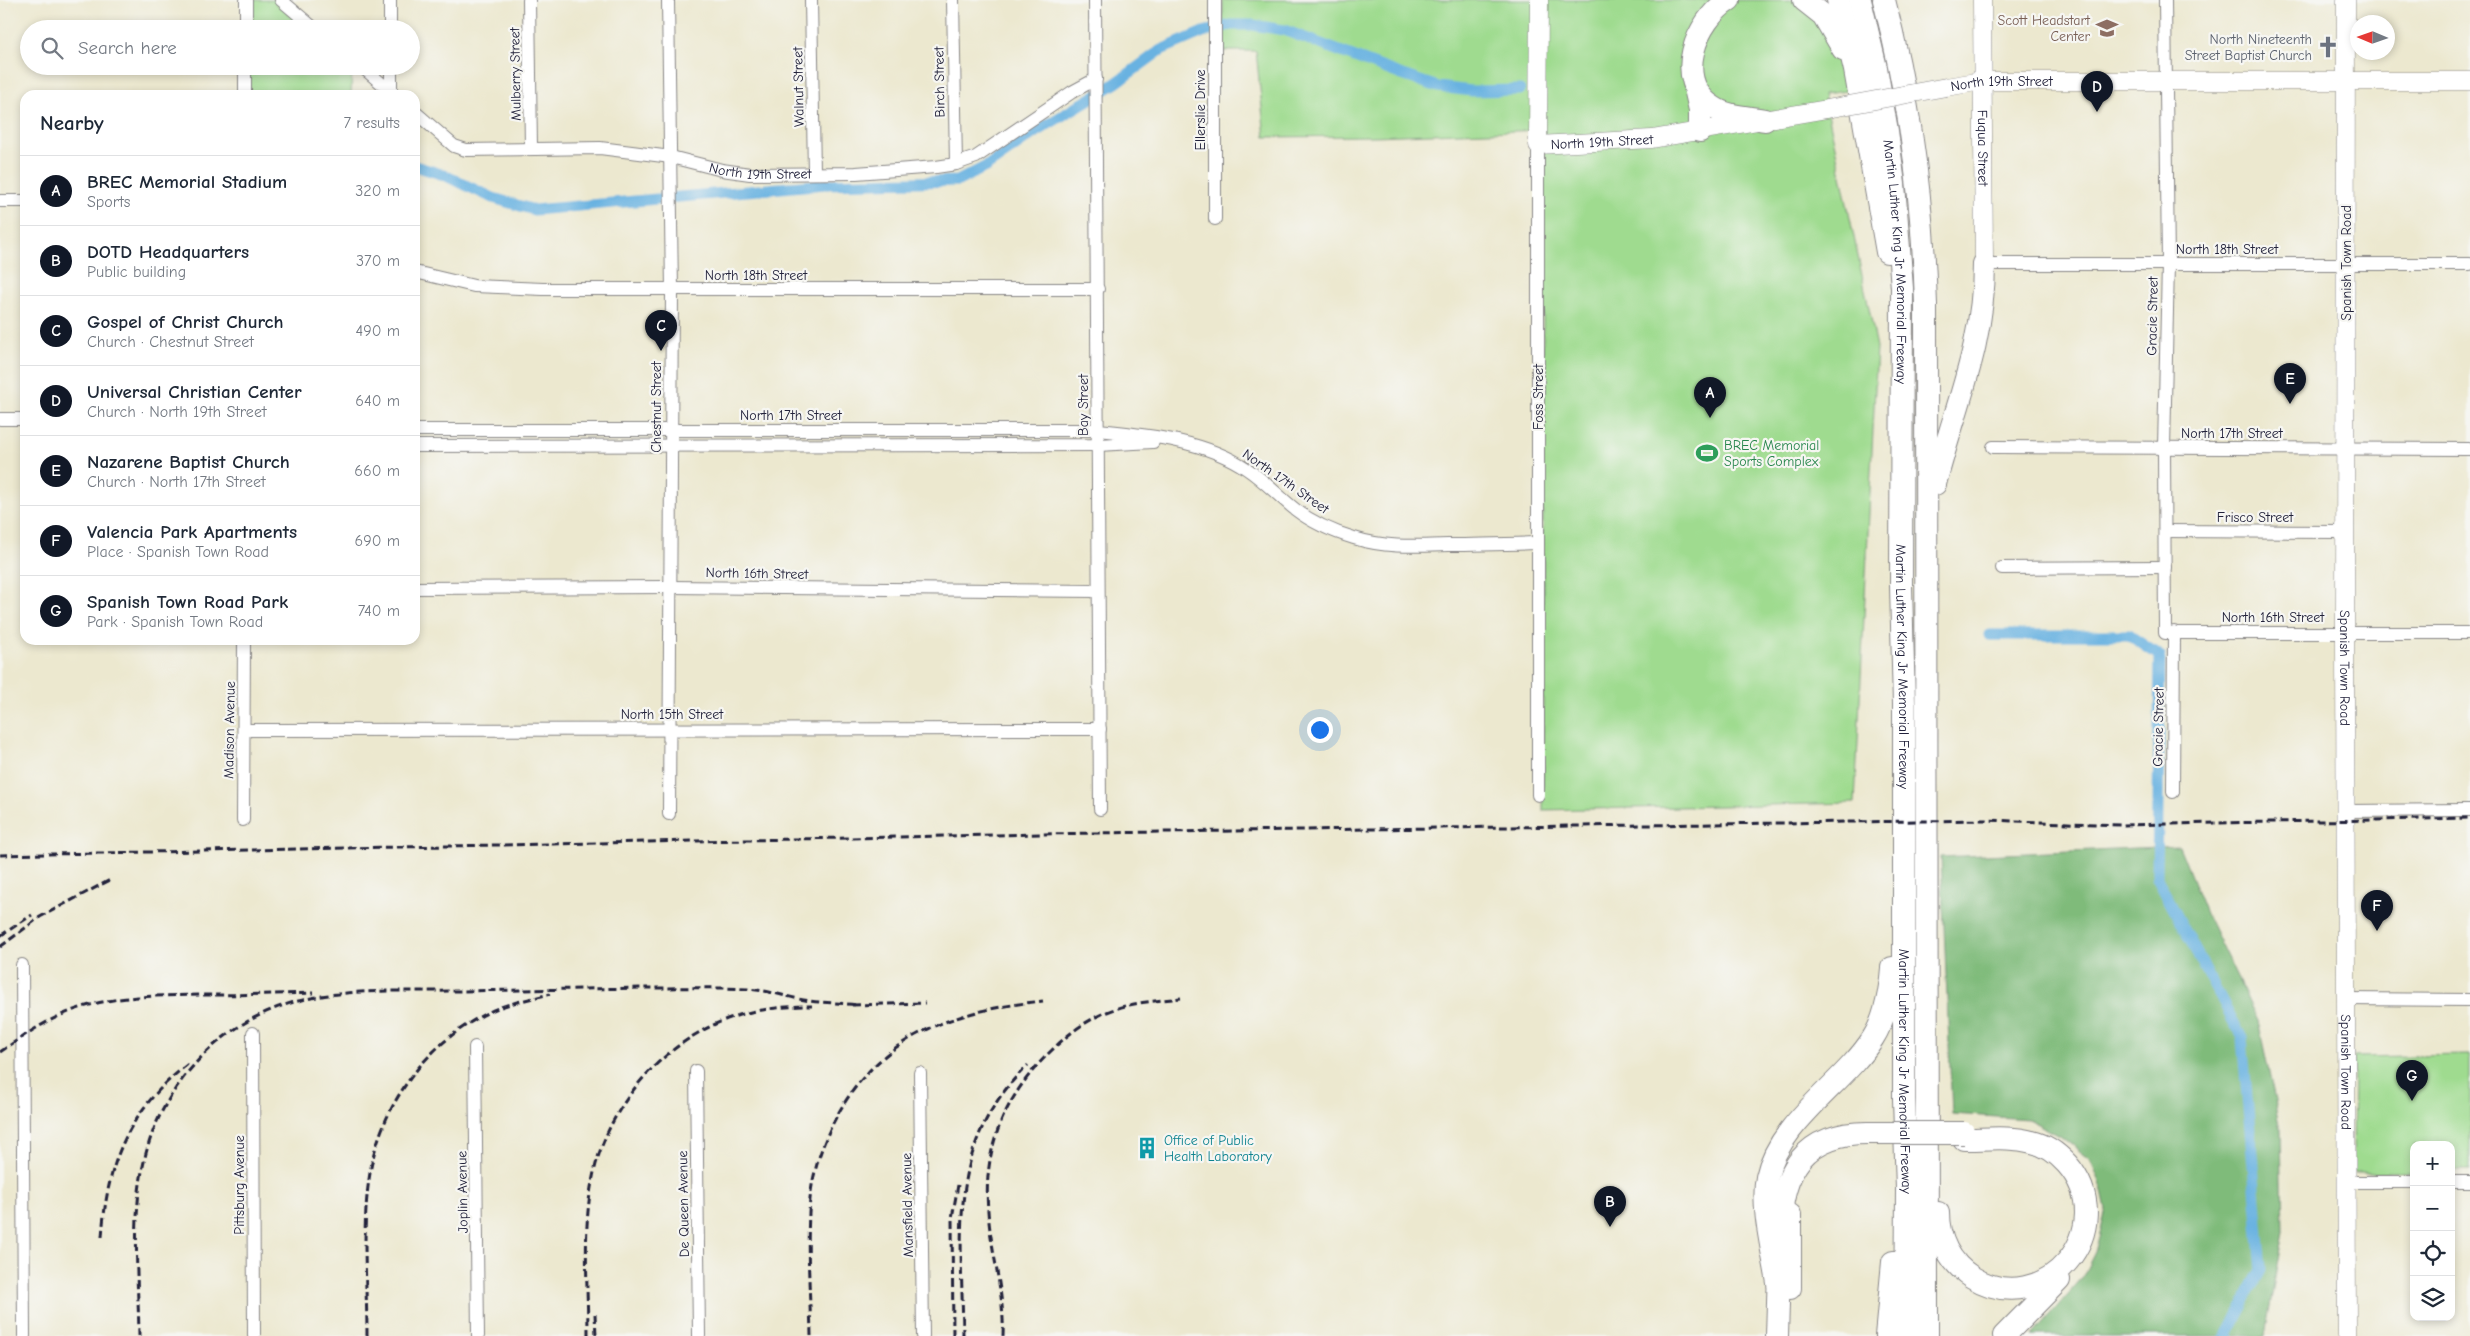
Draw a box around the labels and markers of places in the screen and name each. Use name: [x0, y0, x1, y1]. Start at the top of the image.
place label: Scott Headstart Center: [1998, 12, 2091, 45]
school or university icon: Scott Headstart Center: [2094, 15, 2120, 41]
place label: North Nineteenth Street Baptist Church: [2185, 31, 2312, 64]
church icon: North Nineteenth Street Baptist Church: [2315, 34, 2341, 60]
pin: D: [2081, 71, 2113, 112]
pin: C: [645, 310, 677, 351]
pin: E: [2274, 363, 2306, 404]
pin: A: [1694, 377, 1726, 418]
place label: BREC Memorial Sports Complex: [1724, 437, 1819, 470]
sports icon: BREC Memorial Sports Complex: [1694, 440, 1720, 466]
pin: F: [2361, 890, 2393, 931]
pin: G: [2396, 1060, 2428, 1101]
place label: Office of Public Health Laboratory: [1164, 1132, 1273, 1165]
building icon: Office of Public Health Laboratory: [1134, 1135, 1160, 1161]
pin: B: [1594, 1186, 1626, 1227]

